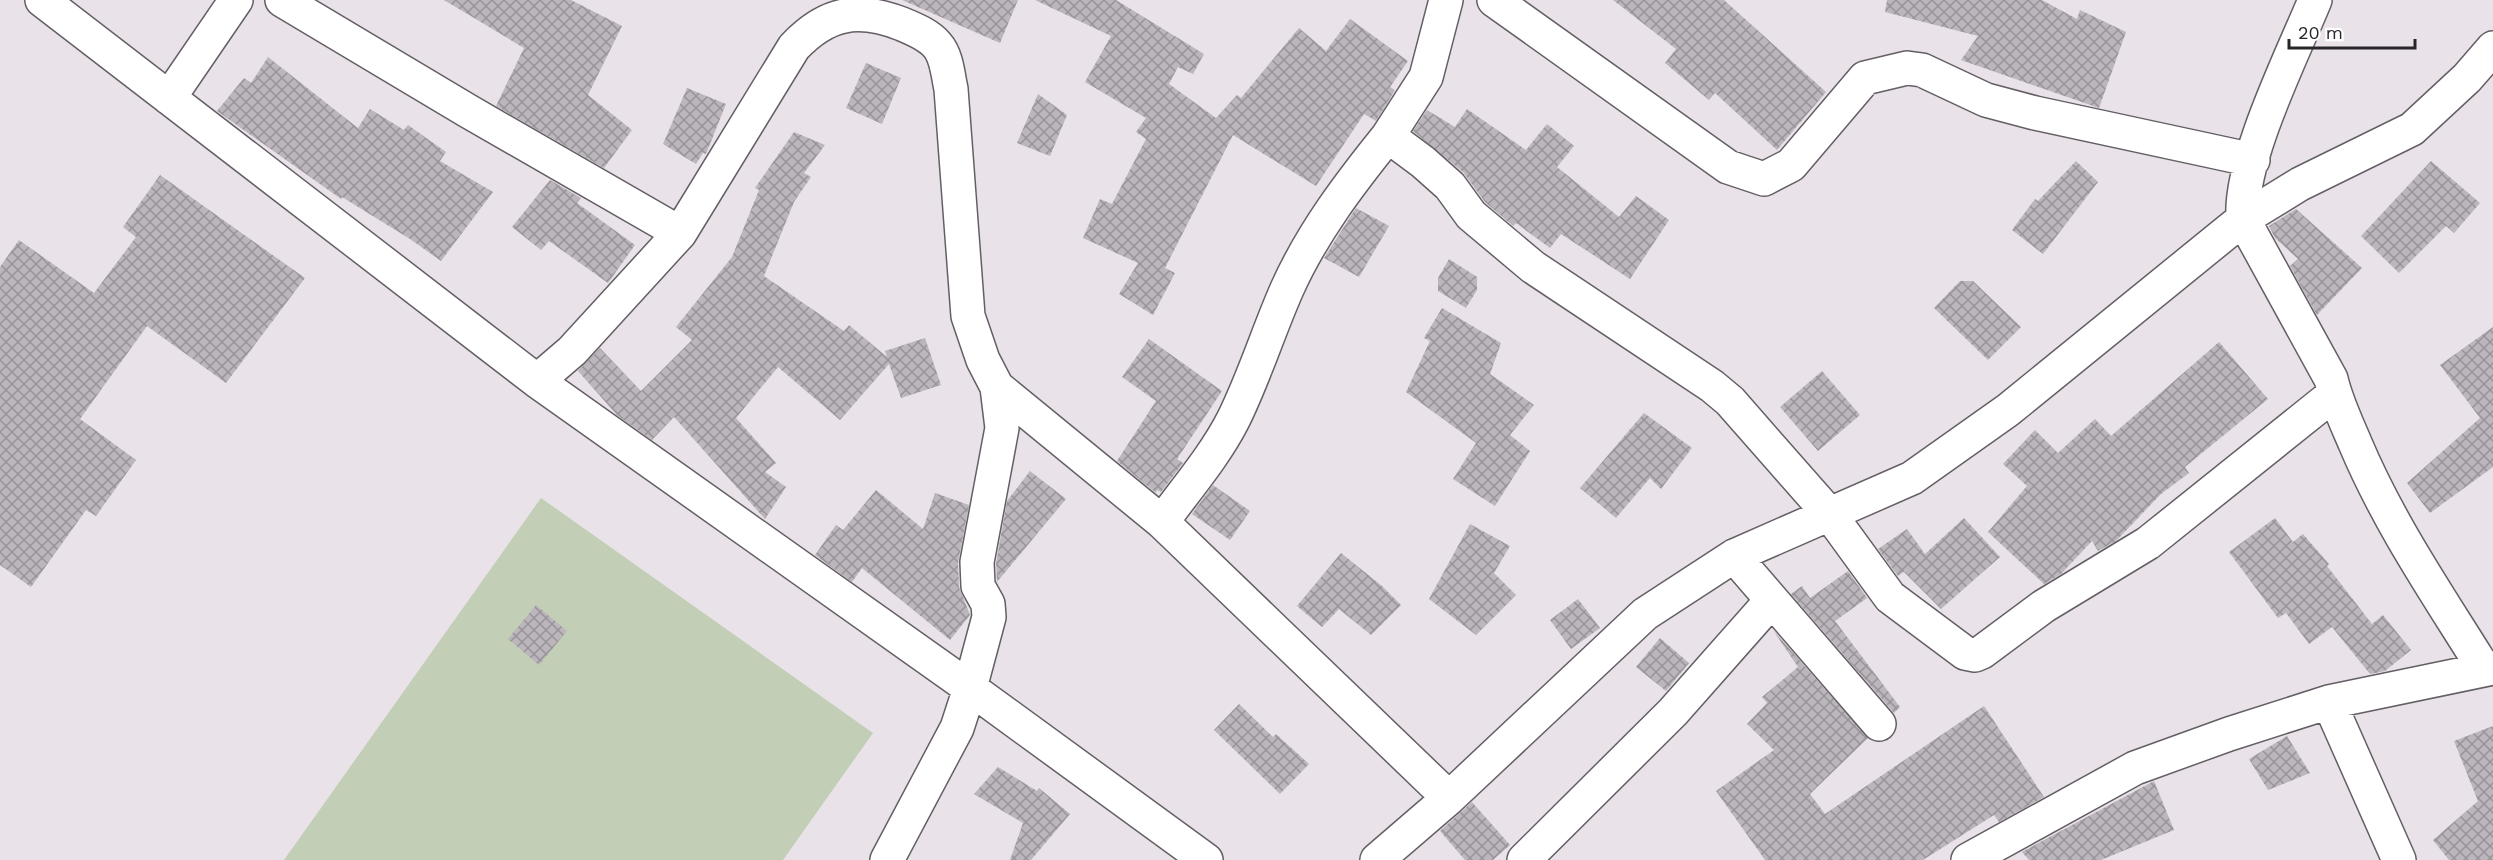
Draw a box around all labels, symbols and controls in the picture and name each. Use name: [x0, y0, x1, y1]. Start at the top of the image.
scale bar: [2289, 12, 2415, 50]
text: 20 m: [2298, 22, 2343, 43]

